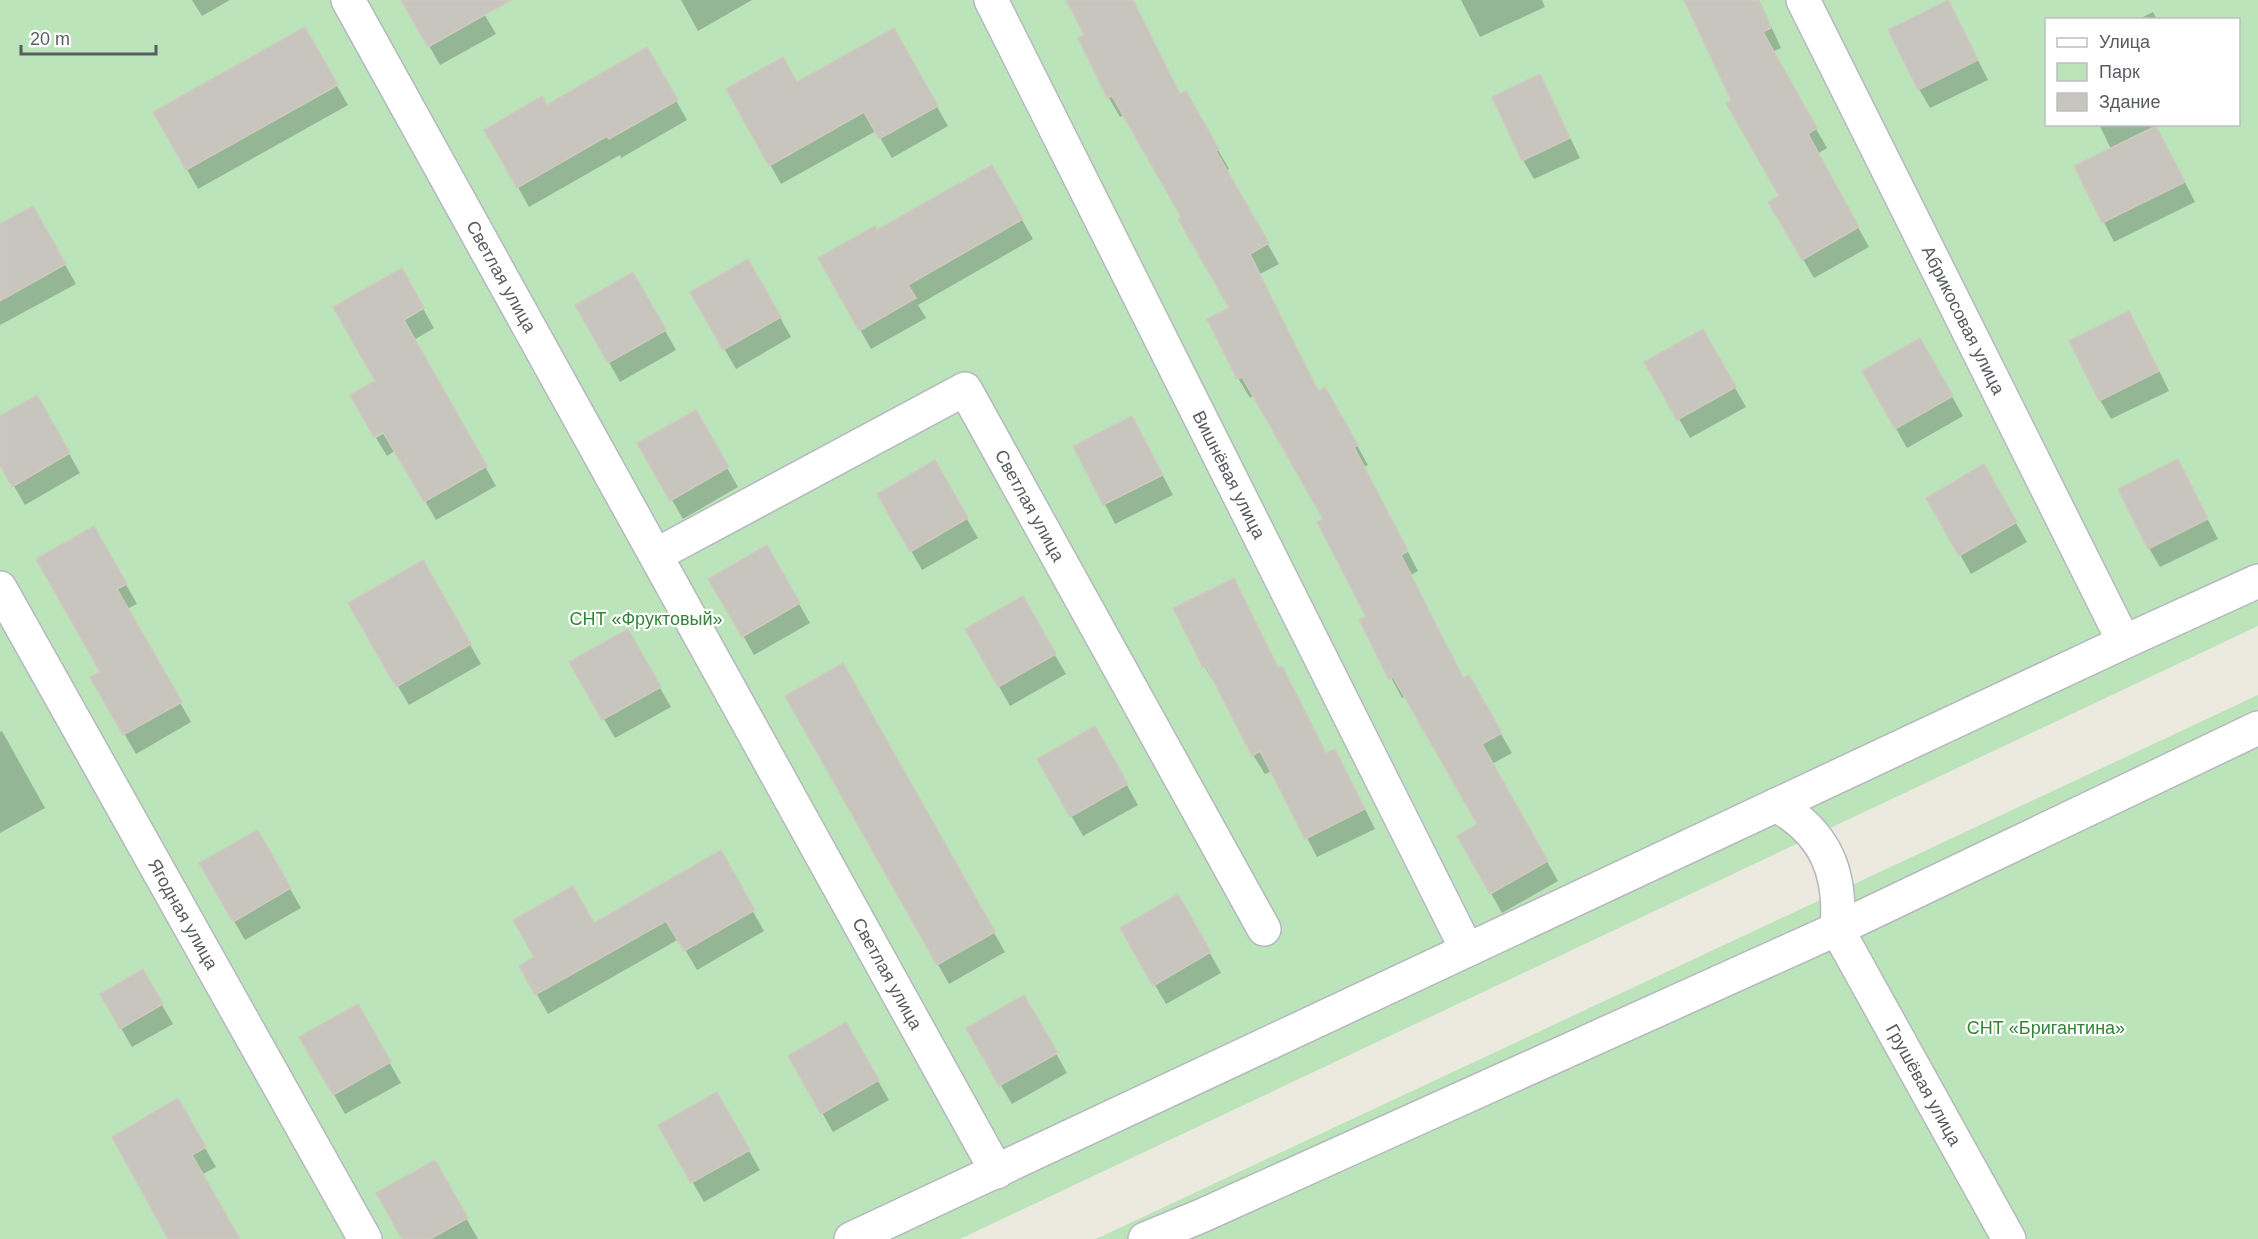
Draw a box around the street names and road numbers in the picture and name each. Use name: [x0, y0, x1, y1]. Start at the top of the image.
street label: Светлая улица: [462, 217, 540, 337]
street label: Абрикосовая улица: [1918, 243, 2009, 399]
street label: Вишнёвая улица: [1189, 408, 1270, 543]
street label: Светлая улица: [991, 446, 1069, 566]
street label: Ягодная улица: [144, 855, 222, 974]
street label: Светлая улица: [848, 914, 927, 1034]
street label: Грушёвая улица: [1882, 1021, 1966, 1150]

